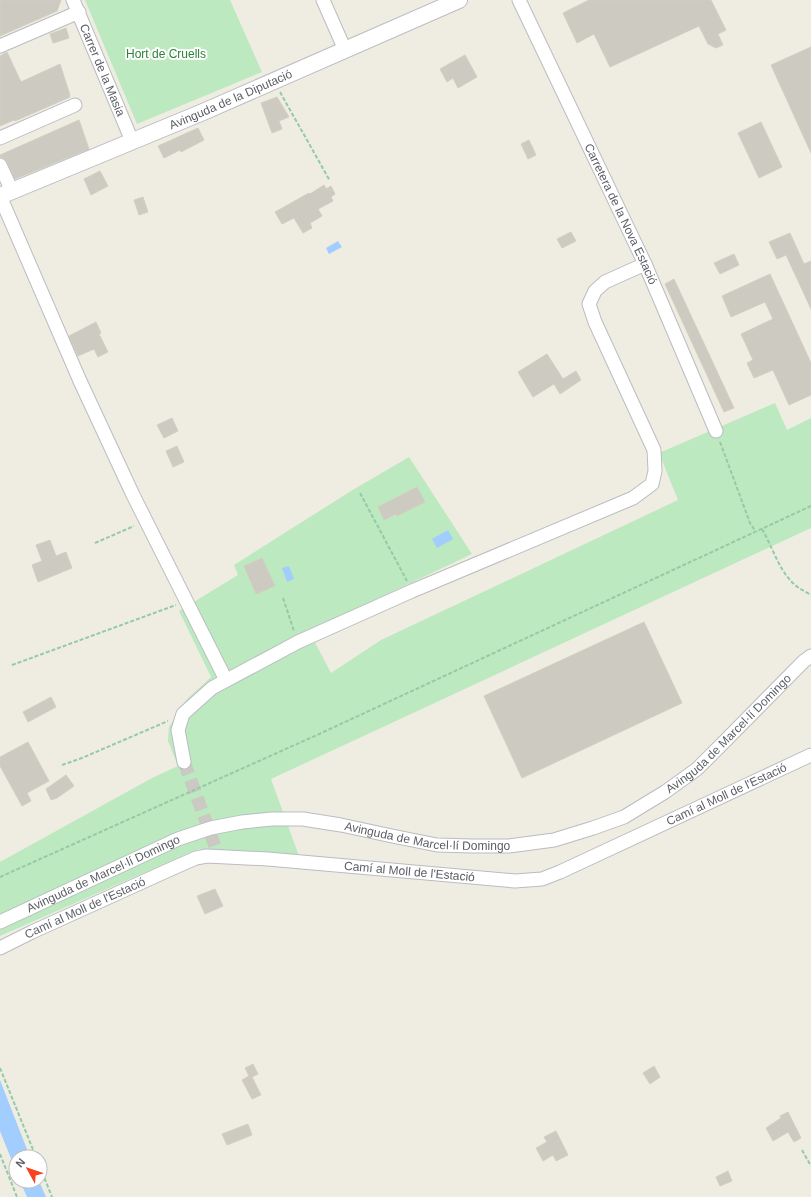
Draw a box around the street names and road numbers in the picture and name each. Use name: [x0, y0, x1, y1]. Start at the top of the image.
street label: Carrer de la Masia: [77, 22, 128, 119]
street label: Avinguda de la Diputació: [167, 67, 295, 132]
street label: Carretera de la Nova Estació: [582, 141, 660, 287]
street label: Avinguda de Marcel·lí Domingo: [663, 671, 794, 796]
street label: Camí al Moll de l'Estació: [664, 760, 789, 828]
street label: Avinguda de Marcel·lí Domingo: [343, 819, 511, 853]
street label: Avinguda de Marcel·lí Domingo: [24, 832, 182, 916]
street label: Camí al Moll de l'Estació: [344, 859, 476, 884]
street label: Camí al Moll de l'Estació: [22, 874, 148, 942]

